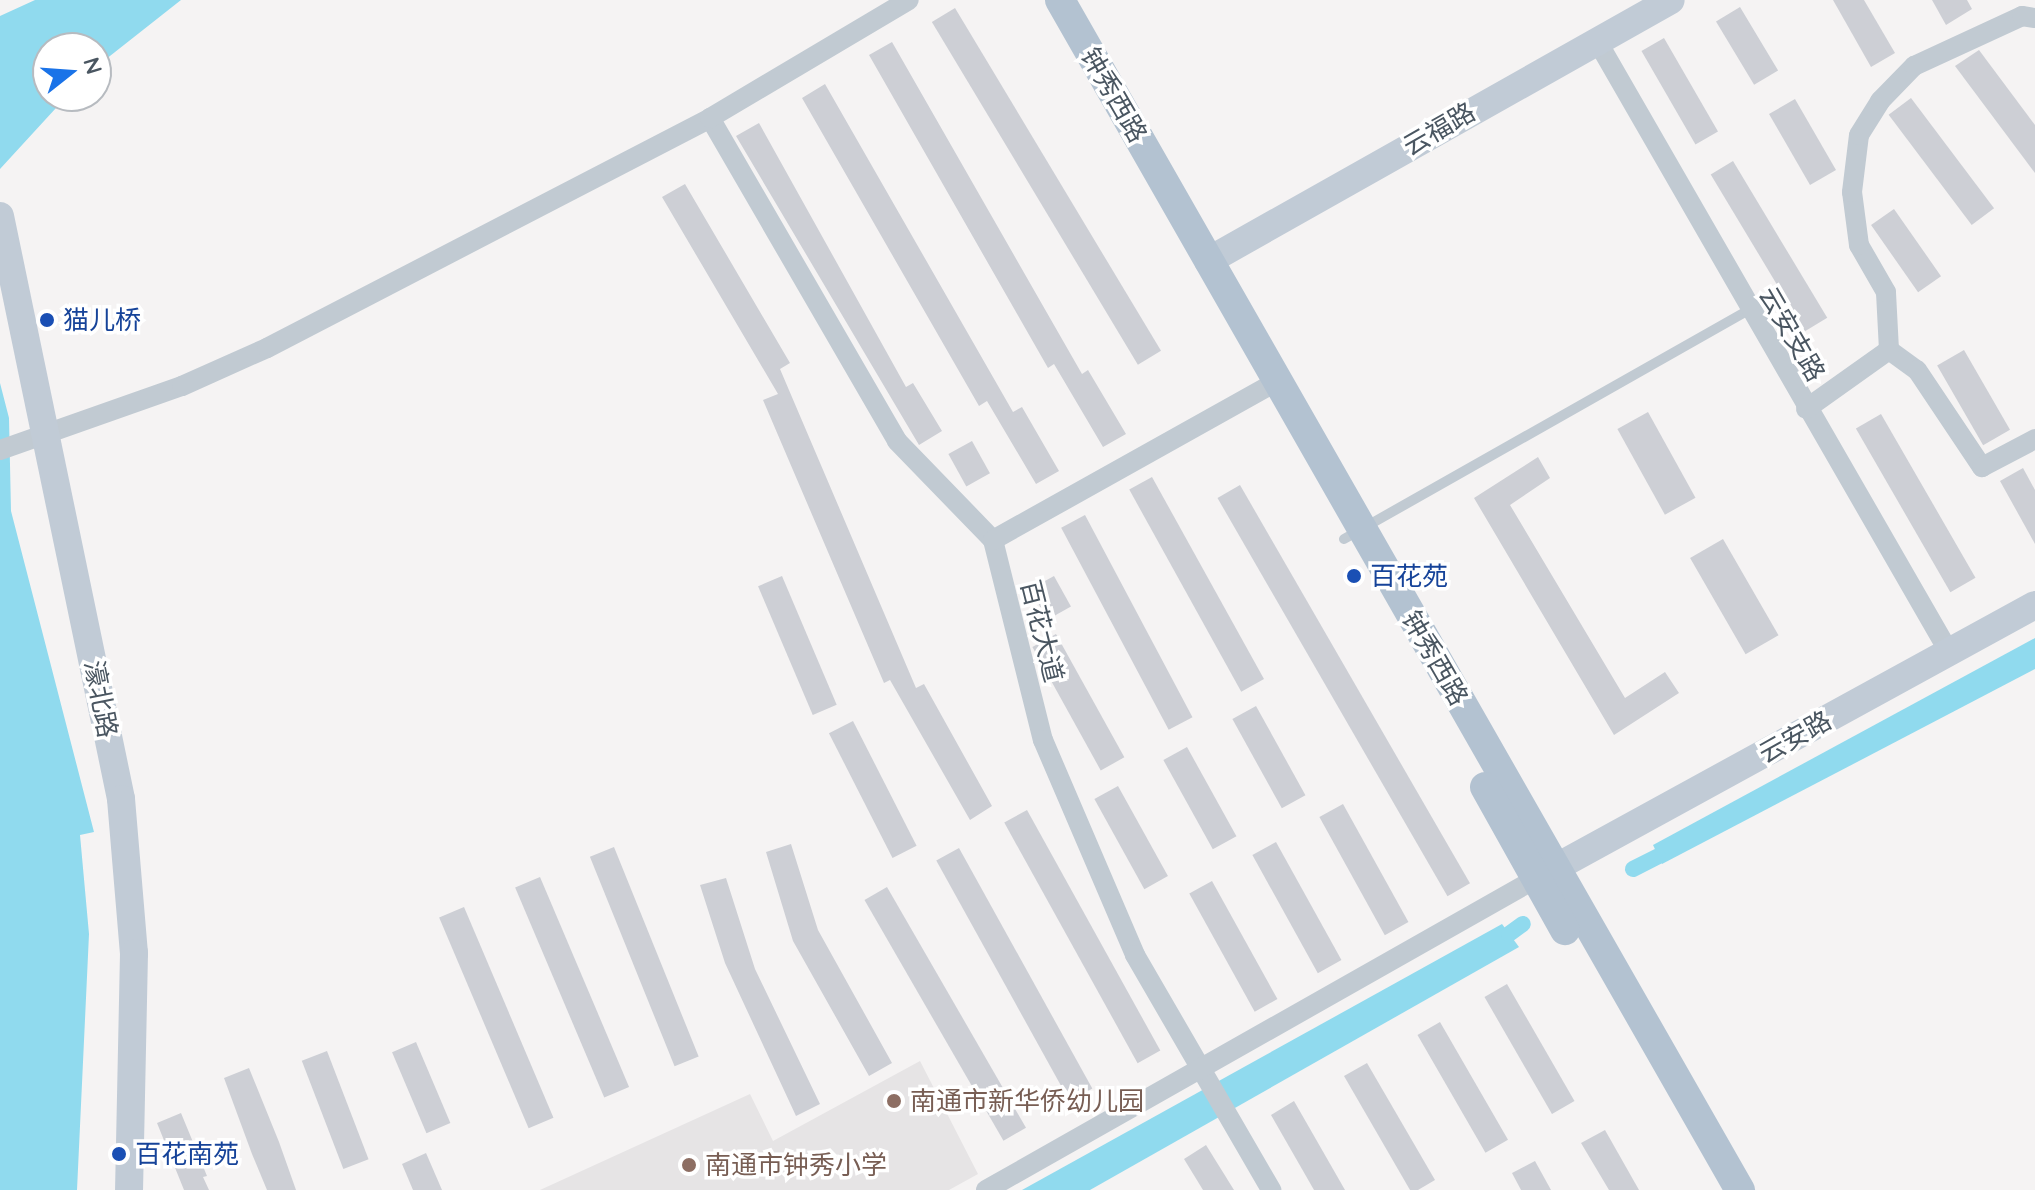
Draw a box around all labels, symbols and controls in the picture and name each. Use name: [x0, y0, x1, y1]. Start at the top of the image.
north arrow: [32, 32, 112, 112]
street label: 钟秀西路: [1074, 42, 1154, 148]
text: N: [77, 54, 109, 77]
street label: 云福路: [1397, 96, 1481, 162]
street label: 云安支路: [1752, 281, 1832, 387]
place label: 猫儿桥: [63, 304, 141, 336]
marker: 猫儿桥: [38, 311, 56, 329]
place label: 百花苑: [1370, 560, 1448, 592]
marker: 百花苑: [1345, 567, 1363, 585]
street label: 百花大道: [1014, 577, 1070, 685]
street label: 钟秀西路: [1395, 605, 1475, 711]
street label: 濠北路: [78, 658, 124, 740]
street label: 云安路: [1753, 704, 1837, 770]
place label: 南通市新华侨幼儿园: [910, 1085, 1144, 1117]
marker: 南通市新华侨幼儿园: [885, 1092, 903, 1110]
place label: 百花南苑: [135, 1138, 239, 1170]
marker: 百花南苑: [110, 1145, 128, 1163]
place label: 南通市钟秀小学: [705, 1149, 887, 1181]
marker: 南通市钟秀小学: [680, 1156, 698, 1174]

